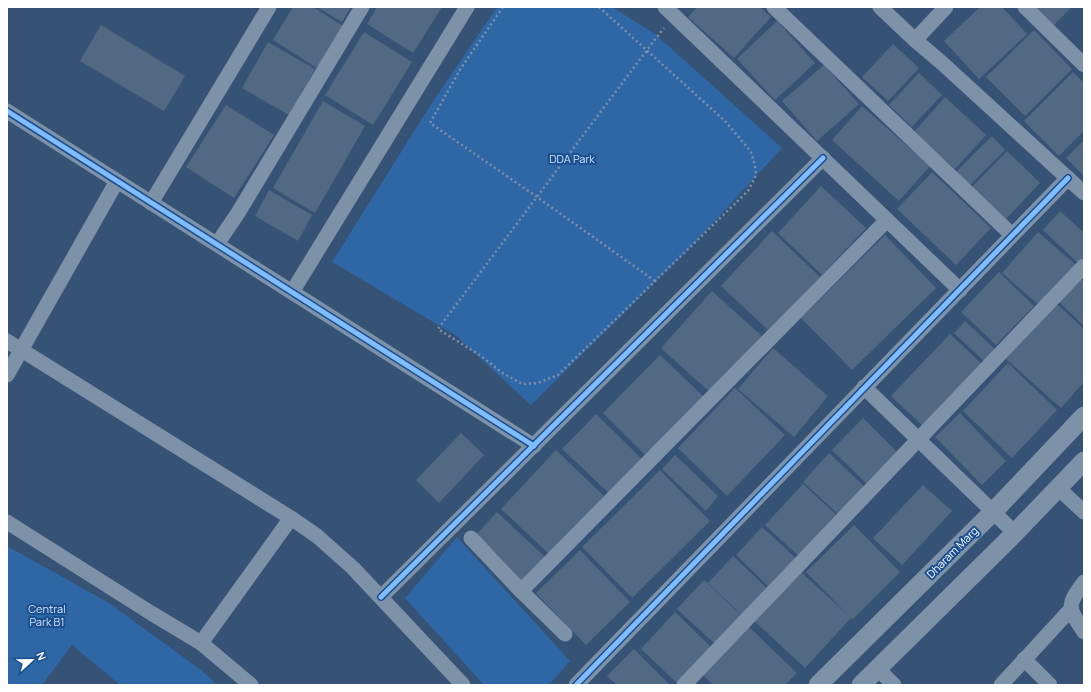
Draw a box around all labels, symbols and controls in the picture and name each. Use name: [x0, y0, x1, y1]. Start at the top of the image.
park label: DDA Park: [549, 151, 595, 166]
street label: Dharam Marg: [923, 523, 981, 581]
park label: Central Park B1: [28, 601, 66, 629]
north arrow: [12, 640, 52, 680]
text: N: [33, 650, 50, 663]

